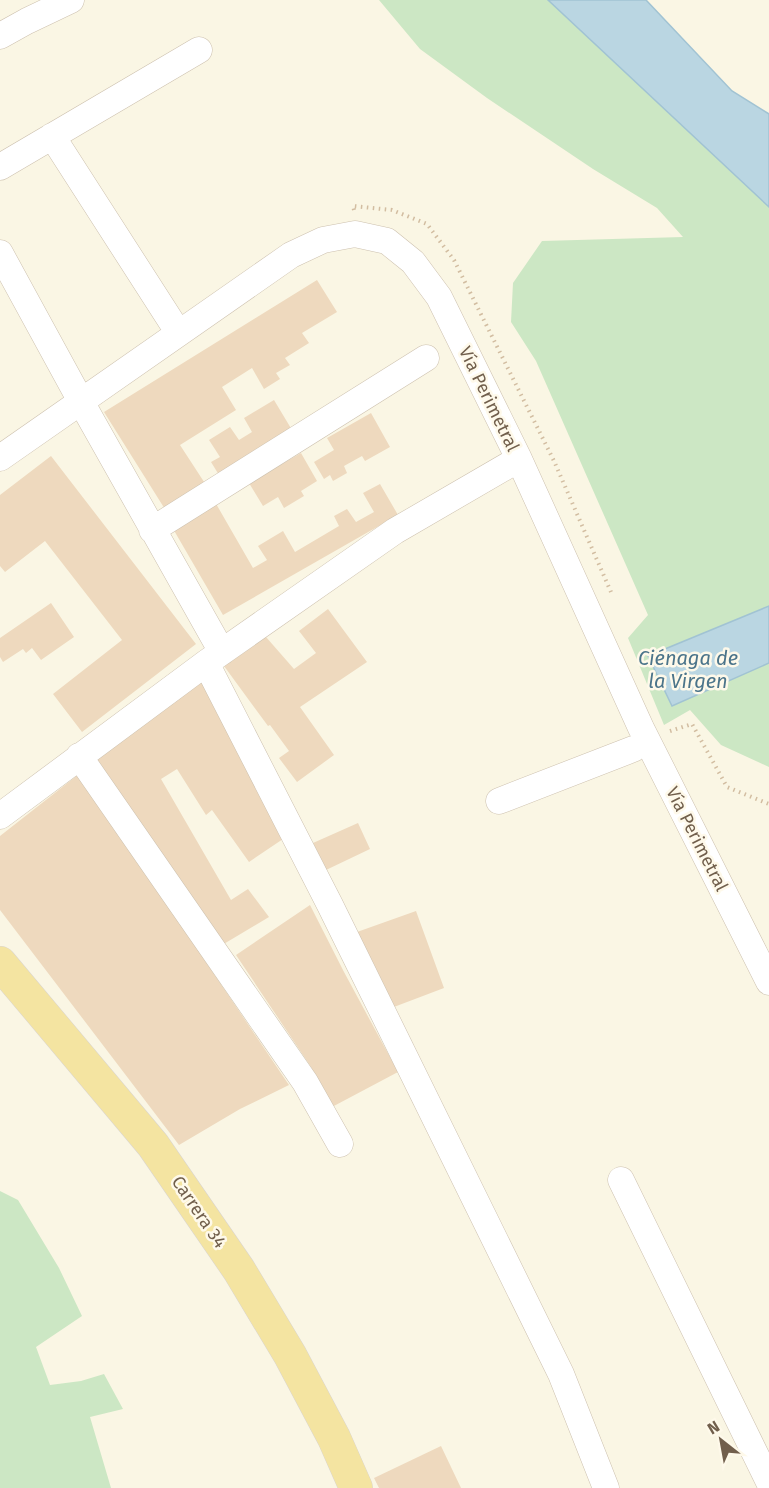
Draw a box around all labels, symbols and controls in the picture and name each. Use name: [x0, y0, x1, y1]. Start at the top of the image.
street label: Vía Perimetral: [454, 343, 524, 455]
water label: Ciénaga de la Virgen: [638, 646, 738, 693]
street label: Vía Perimetral: [661, 783, 733, 895]
street label: Carrera 34: [167, 1172, 231, 1253]
north arrow: [691, 1410, 751, 1470]
text: N: [704, 1417, 723, 1438]

